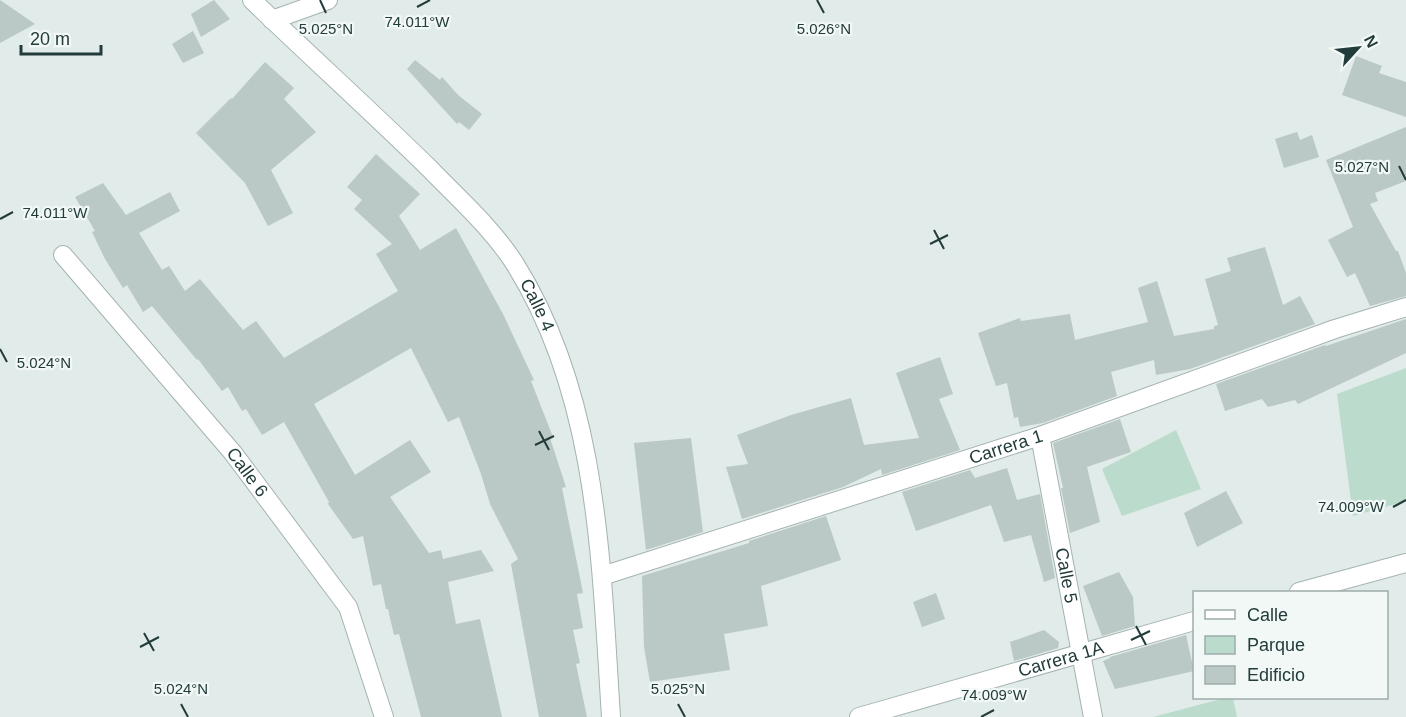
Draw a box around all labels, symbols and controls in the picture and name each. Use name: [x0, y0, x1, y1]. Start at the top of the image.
text: 74.011°W: [385, 13, 450, 30]
scale bar: [21, 18, 100, 56]
north arrow: [1328, 18, 1388, 78]
text: 5.025°N: [299, 20, 353, 37]
text: 5.026°N: [797, 20, 851, 37]
text: 20 m: [30, 29, 70, 49]
text: N: [1361, 32, 1381, 50]
text: 5.027°N: [1335, 158, 1389, 175]
text: 74.011°W: [23, 204, 88, 221]
street label: Calle 4: [516, 275, 559, 334]
text: 5.024°N: [17, 354, 71, 371]
street label: Carrera 1: [967, 426, 1045, 468]
street label: Calle 6: [223, 444, 272, 501]
text: 74.009°W: [1318, 498, 1385, 515]
street label: Calle 5: [1051, 546, 1081, 605]
legend: [1193, 591, 1388, 699]
text: Calle: [1247, 605, 1288, 625]
text: Parque: [1247, 635, 1305, 655]
street label: Carrera 1A: [1016, 637, 1106, 681]
text: Edificio: [1247, 665, 1305, 685]
text: 5.024°N: [154, 680, 208, 697]
text: 5.025°N: [651, 680, 705, 697]
text: 74.009°W: [961, 686, 1028, 703]

